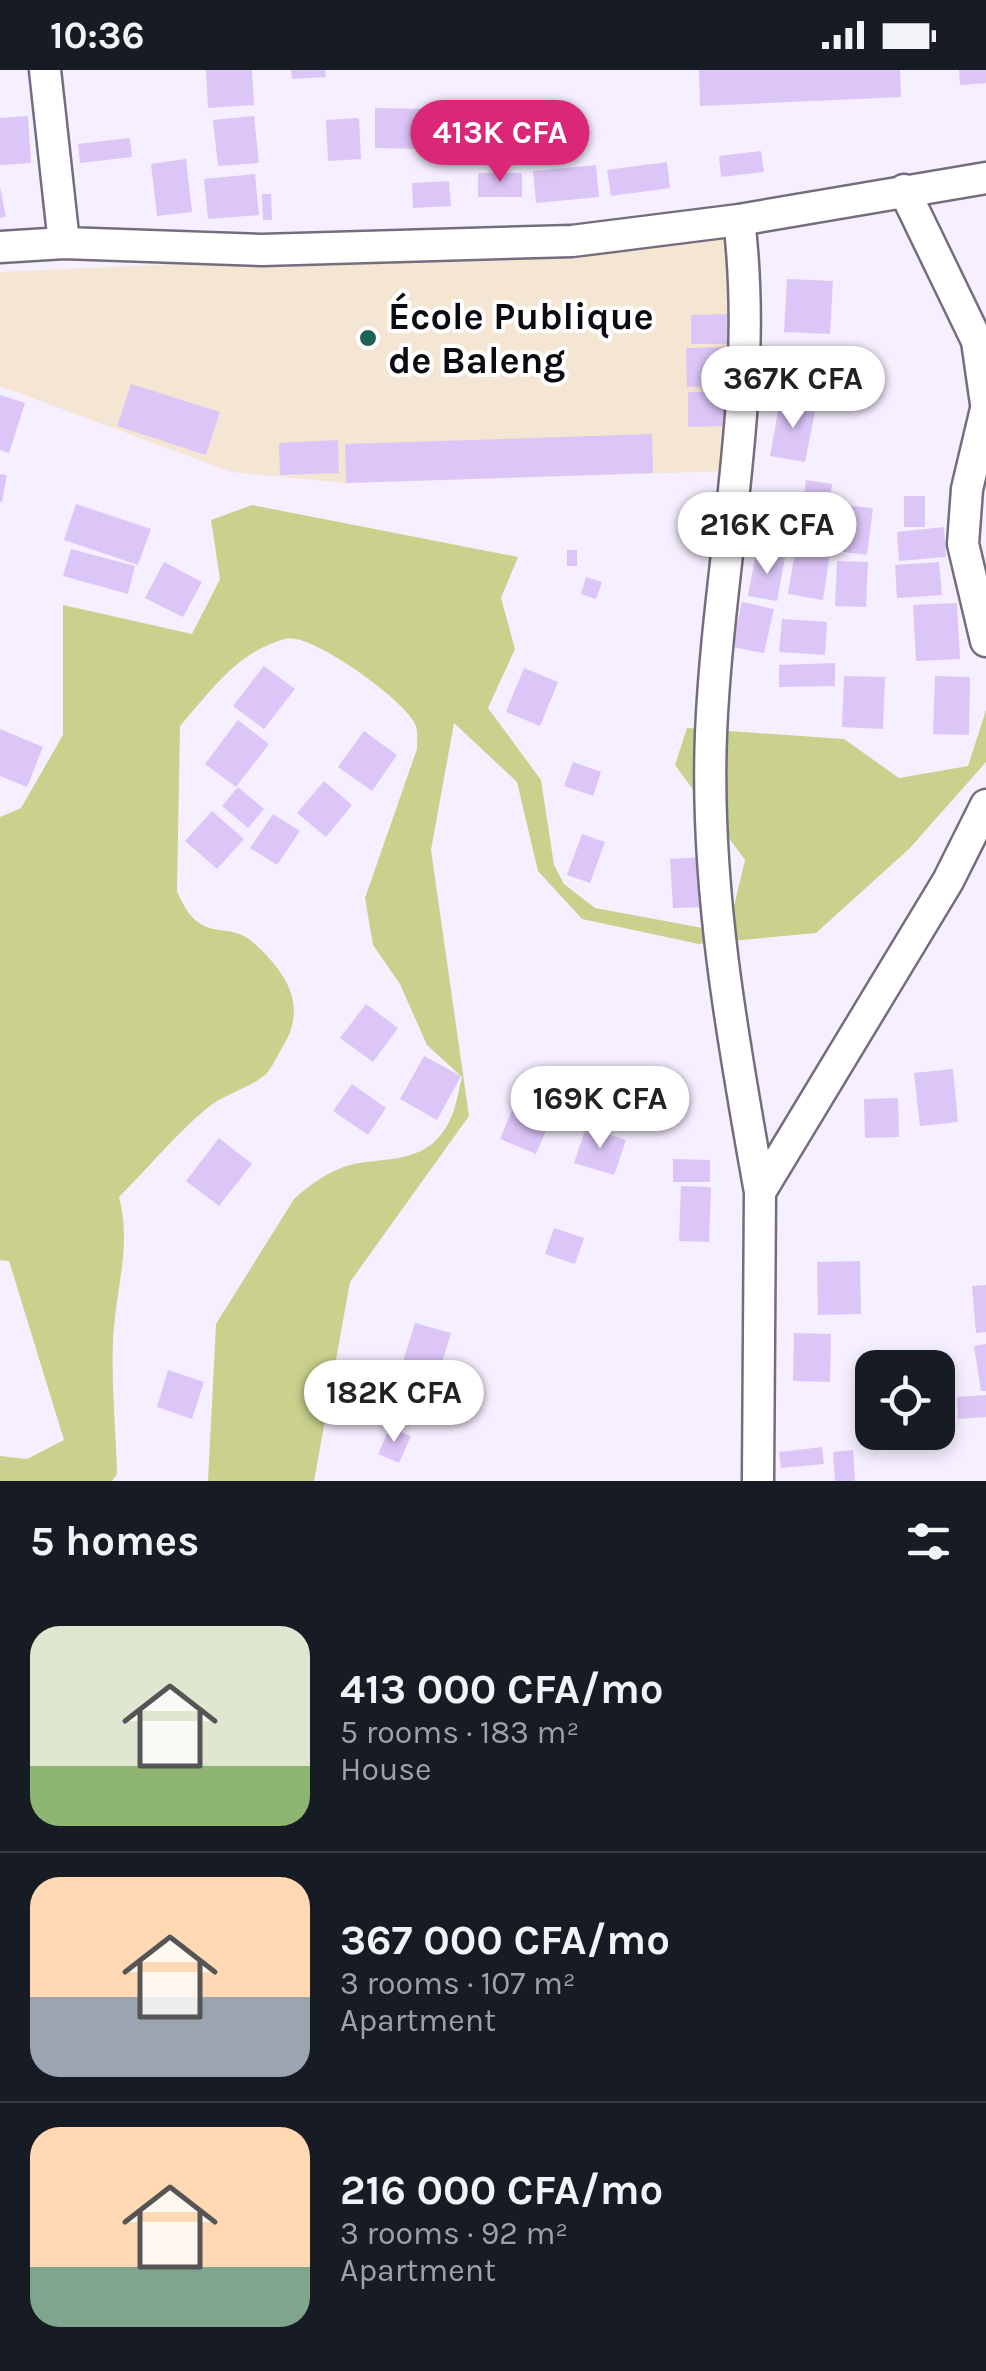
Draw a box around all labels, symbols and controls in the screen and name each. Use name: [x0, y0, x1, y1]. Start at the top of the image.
text: 10:36: [50, 13, 145, 58]
pin: 413K CFA: [397, 100, 603, 185]
text: 413K CFA: [432, 114, 568, 151]
place label: École Publique de Baleng: [388, 292, 654, 383]
marker: École Publique de Baleng: [357, 327, 379, 349]
pin: 367K CFA: [690, 346, 896, 431]
text: 367K CFA: [723, 360, 863, 397]
pin: 216K CFA: [664, 492, 870, 577]
text: 216K CFA: [700, 506, 834, 543]
pin: 169K CFA: [497, 1066, 703, 1151]
text: 169K CFA: [532, 1080, 668, 1117]
map controls: [855, 1350, 955, 1450]
button: locate: [855, 1350, 955, 1450]
pin: 182K CFA: [291, 1360, 497, 1445]
text: 182K CFA: [326, 1374, 462, 1411]
icon: filters: [901, 1514, 956, 1569]
text: 5 homes: [30, 1516, 199, 1566]
text: 413 000 CFA/mo: [340, 1664, 664, 1714]
icon: home: [110, 1666, 230, 1786]
text: 5 rooms · 183 m²: [340, 1714, 579, 1751]
text: House: [340, 1751, 432, 1788]
text: 367 000 CFA/mo: [340, 1915, 670, 1965]
icon: home: [110, 1917, 230, 2037]
text: 3 rooms · 107 m²: [340, 1965, 576, 2002]
text: Apartment: [340, 2002, 496, 2039]
text: 216 000 CFA/mo: [340, 2165, 663, 2215]
icon: home: [110, 2167, 230, 2287]
text: 3 rooms · 92 m²: [340, 2215, 568, 2252]
text: Apartment: [340, 2252, 496, 2289]

